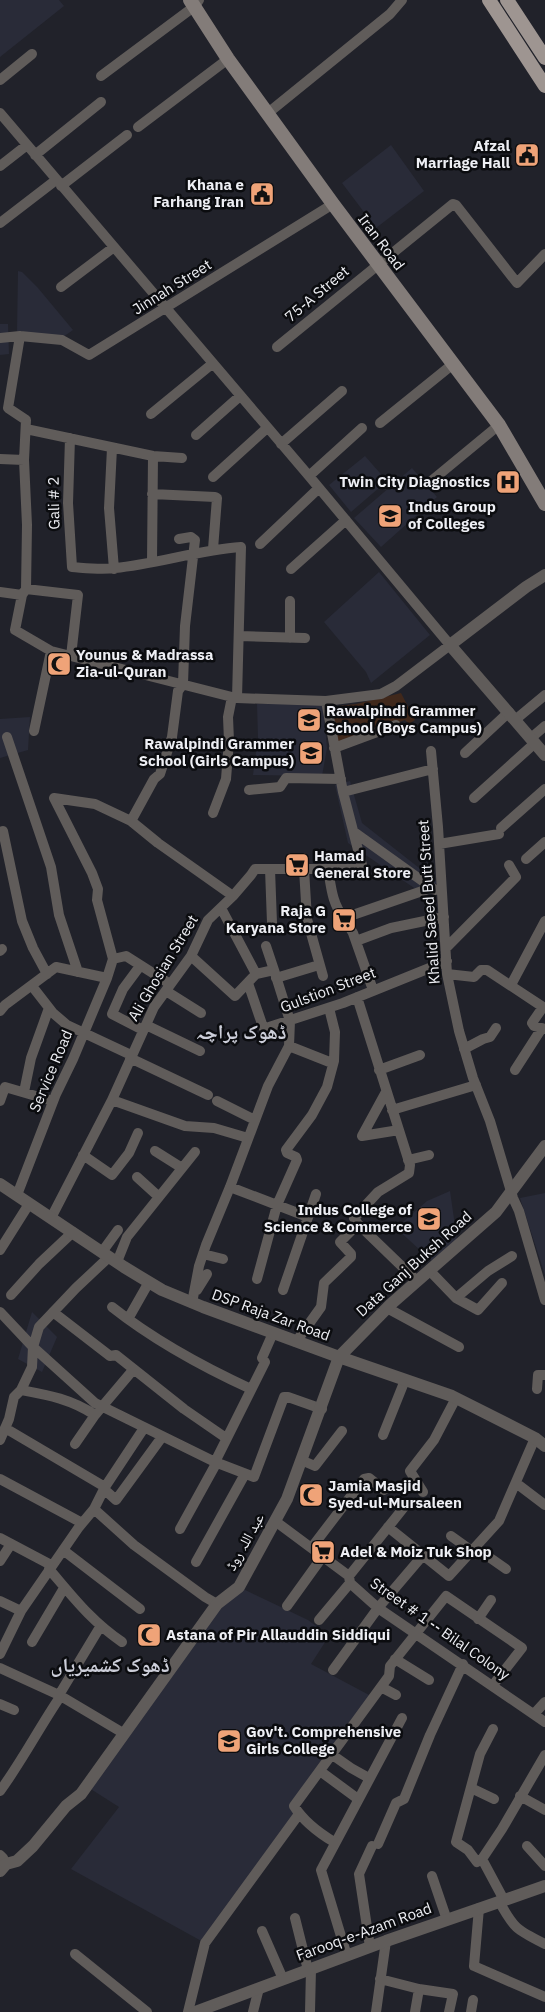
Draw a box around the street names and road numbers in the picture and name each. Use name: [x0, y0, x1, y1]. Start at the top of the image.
street label: Iran Road: [354, 210, 409, 274]
street label: Jinnah Street: [129, 255, 215, 318]
street label: 75-A Street: [281, 261, 353, 326]
street label: Gali # 2: [44, 476, 63, 530]
street label: Khalid Saeed Butt Street: [413, 819, 444, 985]
street label: Ali Ghosian Street: [123, 911, 202, 1024]
street label: Gulstion Street: [277, 963, 378, 1016]
street label: Service Road: [25, 1027, 76, 1115]
street label: Data Ganj Buksh Road: [352, 1207, 475, 1321]
street label: DSP Raja Zar Road: [209, 1284, 333, 1345]
street label: عبد اللہ روڈ: [221, 1509, 268, 1574]
street label: Street # 1 -- Bilal Colony: [367, 1573, 514, 1684]
street label: Farooq-e-Azam Road: [293, 1898, 434, 1965]

